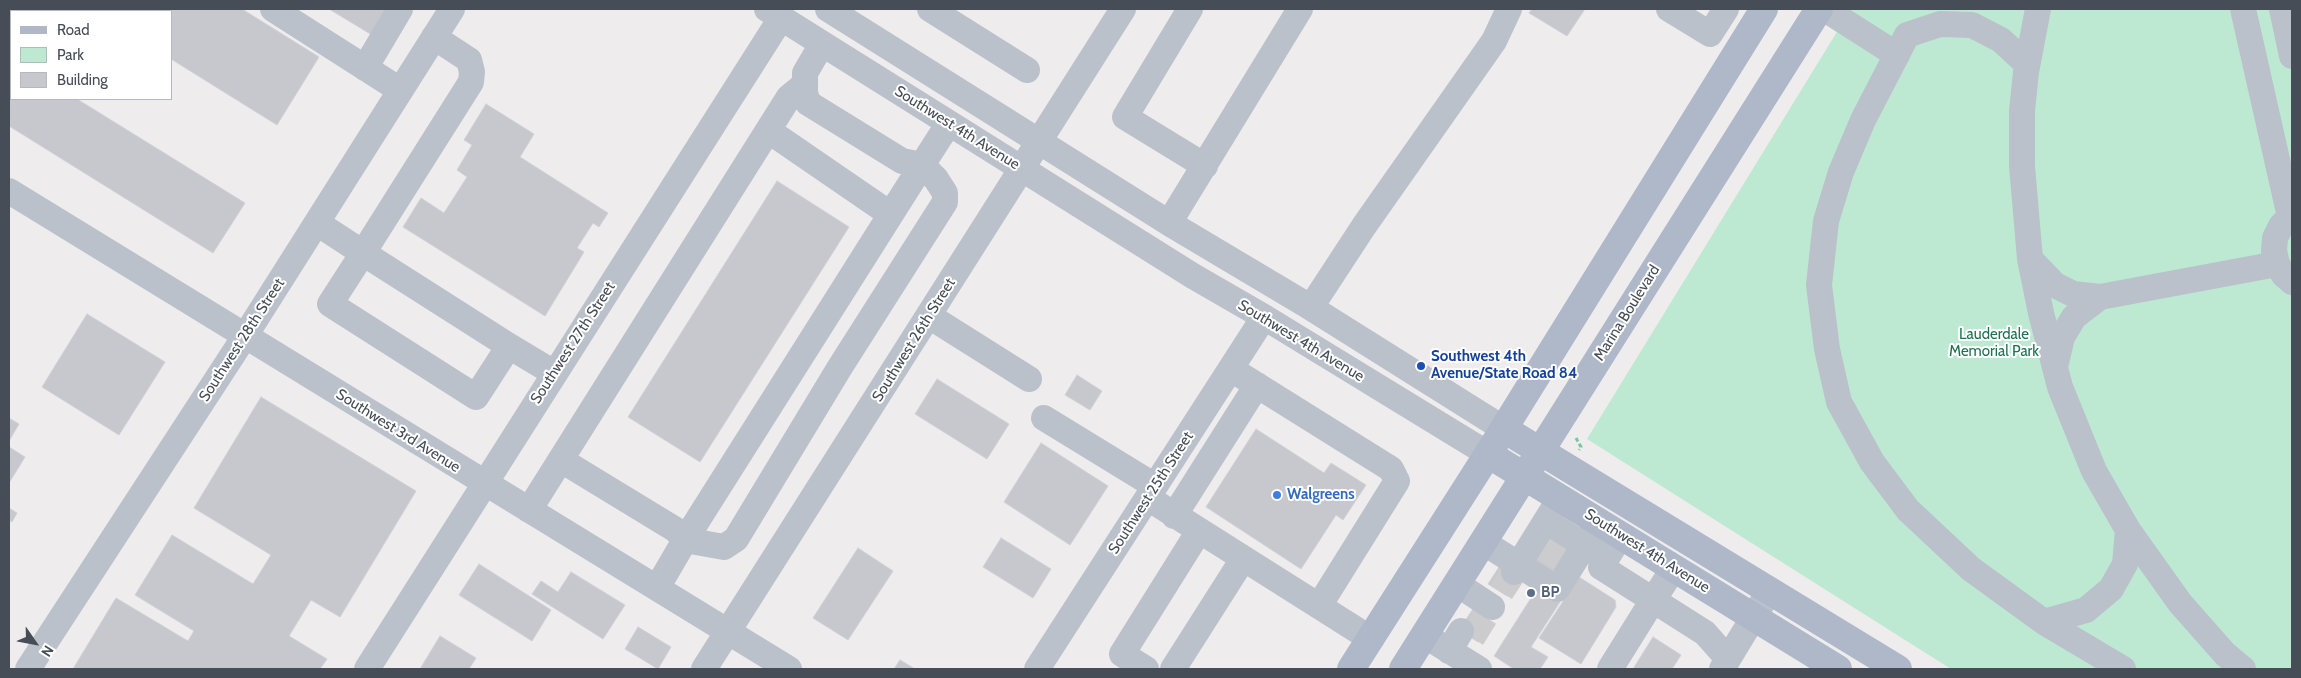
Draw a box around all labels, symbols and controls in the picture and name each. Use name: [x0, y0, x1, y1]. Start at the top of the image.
legend: [10, 10, 172, 100]
text: Road: [57, 21, 90, 39]
text: Park: [57, 46, 84, 64]
text: Building: [57, 71, 108, 89]
street label: Southwest 4th Avenue: [891, 82, 1023, 174]
street label: Marina Boulevard: [1590, 262, 1664, 364]
street label: Southwest 28th Street: [195, 275, 289, 405]
street label: Southwest 26th Street: [869, 275, 959, 405]
street label: Southwest 27th Street: [527, 279, 619, 407]
street label: Southwest 4th Avenue: [1235, 296, 1367, 386]
park label: Lauderdale Memorial Park: [1949, 326, 2039, 361]
place label: Southwest 4th Avenue/State Road 84: [1431, 348, 1577, 383]
marker: Southwest 4th Avenue/State Road 84: [1415, 360, 1427, 372]
street label: Southwest 3rd Avenue: [333, 385, 463, 477]
street label: Southwest 25th Street: [1105, 428, 1197, 558]
place label: Walgreens: [1287, 486, 1355, 504]
marker: Walgreens: [1271, 489, 1283, 501]
street label: Southwest 4th Avenue: [1581, 505, 1713, 597]
place label: BP: [1541, 584, 1559, 602]
marker: BP: [1525, 587, 1537, 599]
north arrow: [10, 618, 60, 668]
text: N: [37, 642, 58, 660]

